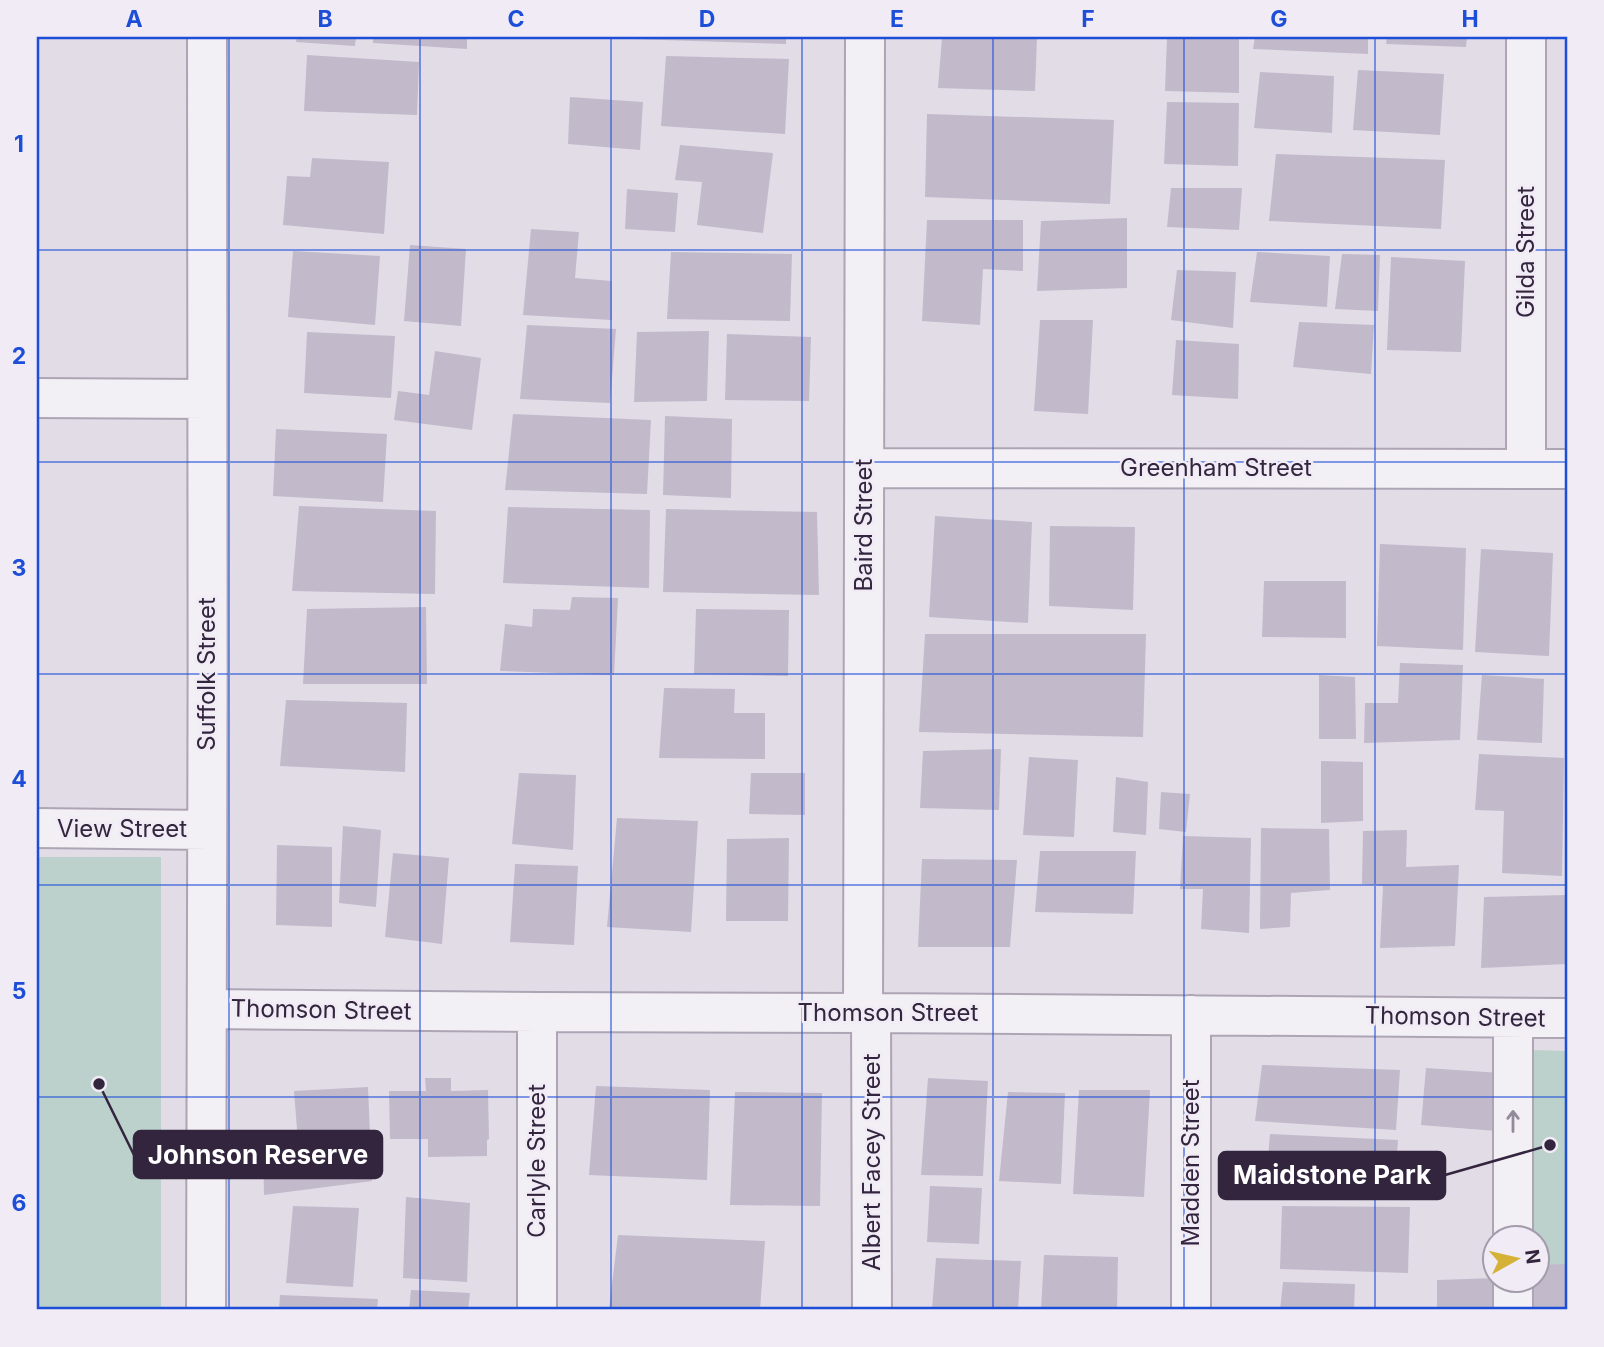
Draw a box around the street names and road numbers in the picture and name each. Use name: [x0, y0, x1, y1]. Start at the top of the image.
street label: Gilda Street: [1511, 186, 1540, 318]
street label: Greenham Street: [1120, 453, 1312, 482]
street label: Baird Street: [849, 458, 878, 591]
street label: Suffolk Street: [192, 597, 221, 751]
street label: View Street: [57, 814, 187, 843]
street label: Thomson Street: [230, 993, 412, 1026]
street label: Thomson Street: [798, 998, 979, 1027]
street label: Thomson Street: [1364, 1000, 1546, 1033]
street label: Albert Facey Street: [857, 1053, 886, 1271]
street label: Madden Street: [1176, 1079, 1205, 1247]
street label: Carlyle Street: [522, 1084, 551, 1238]

